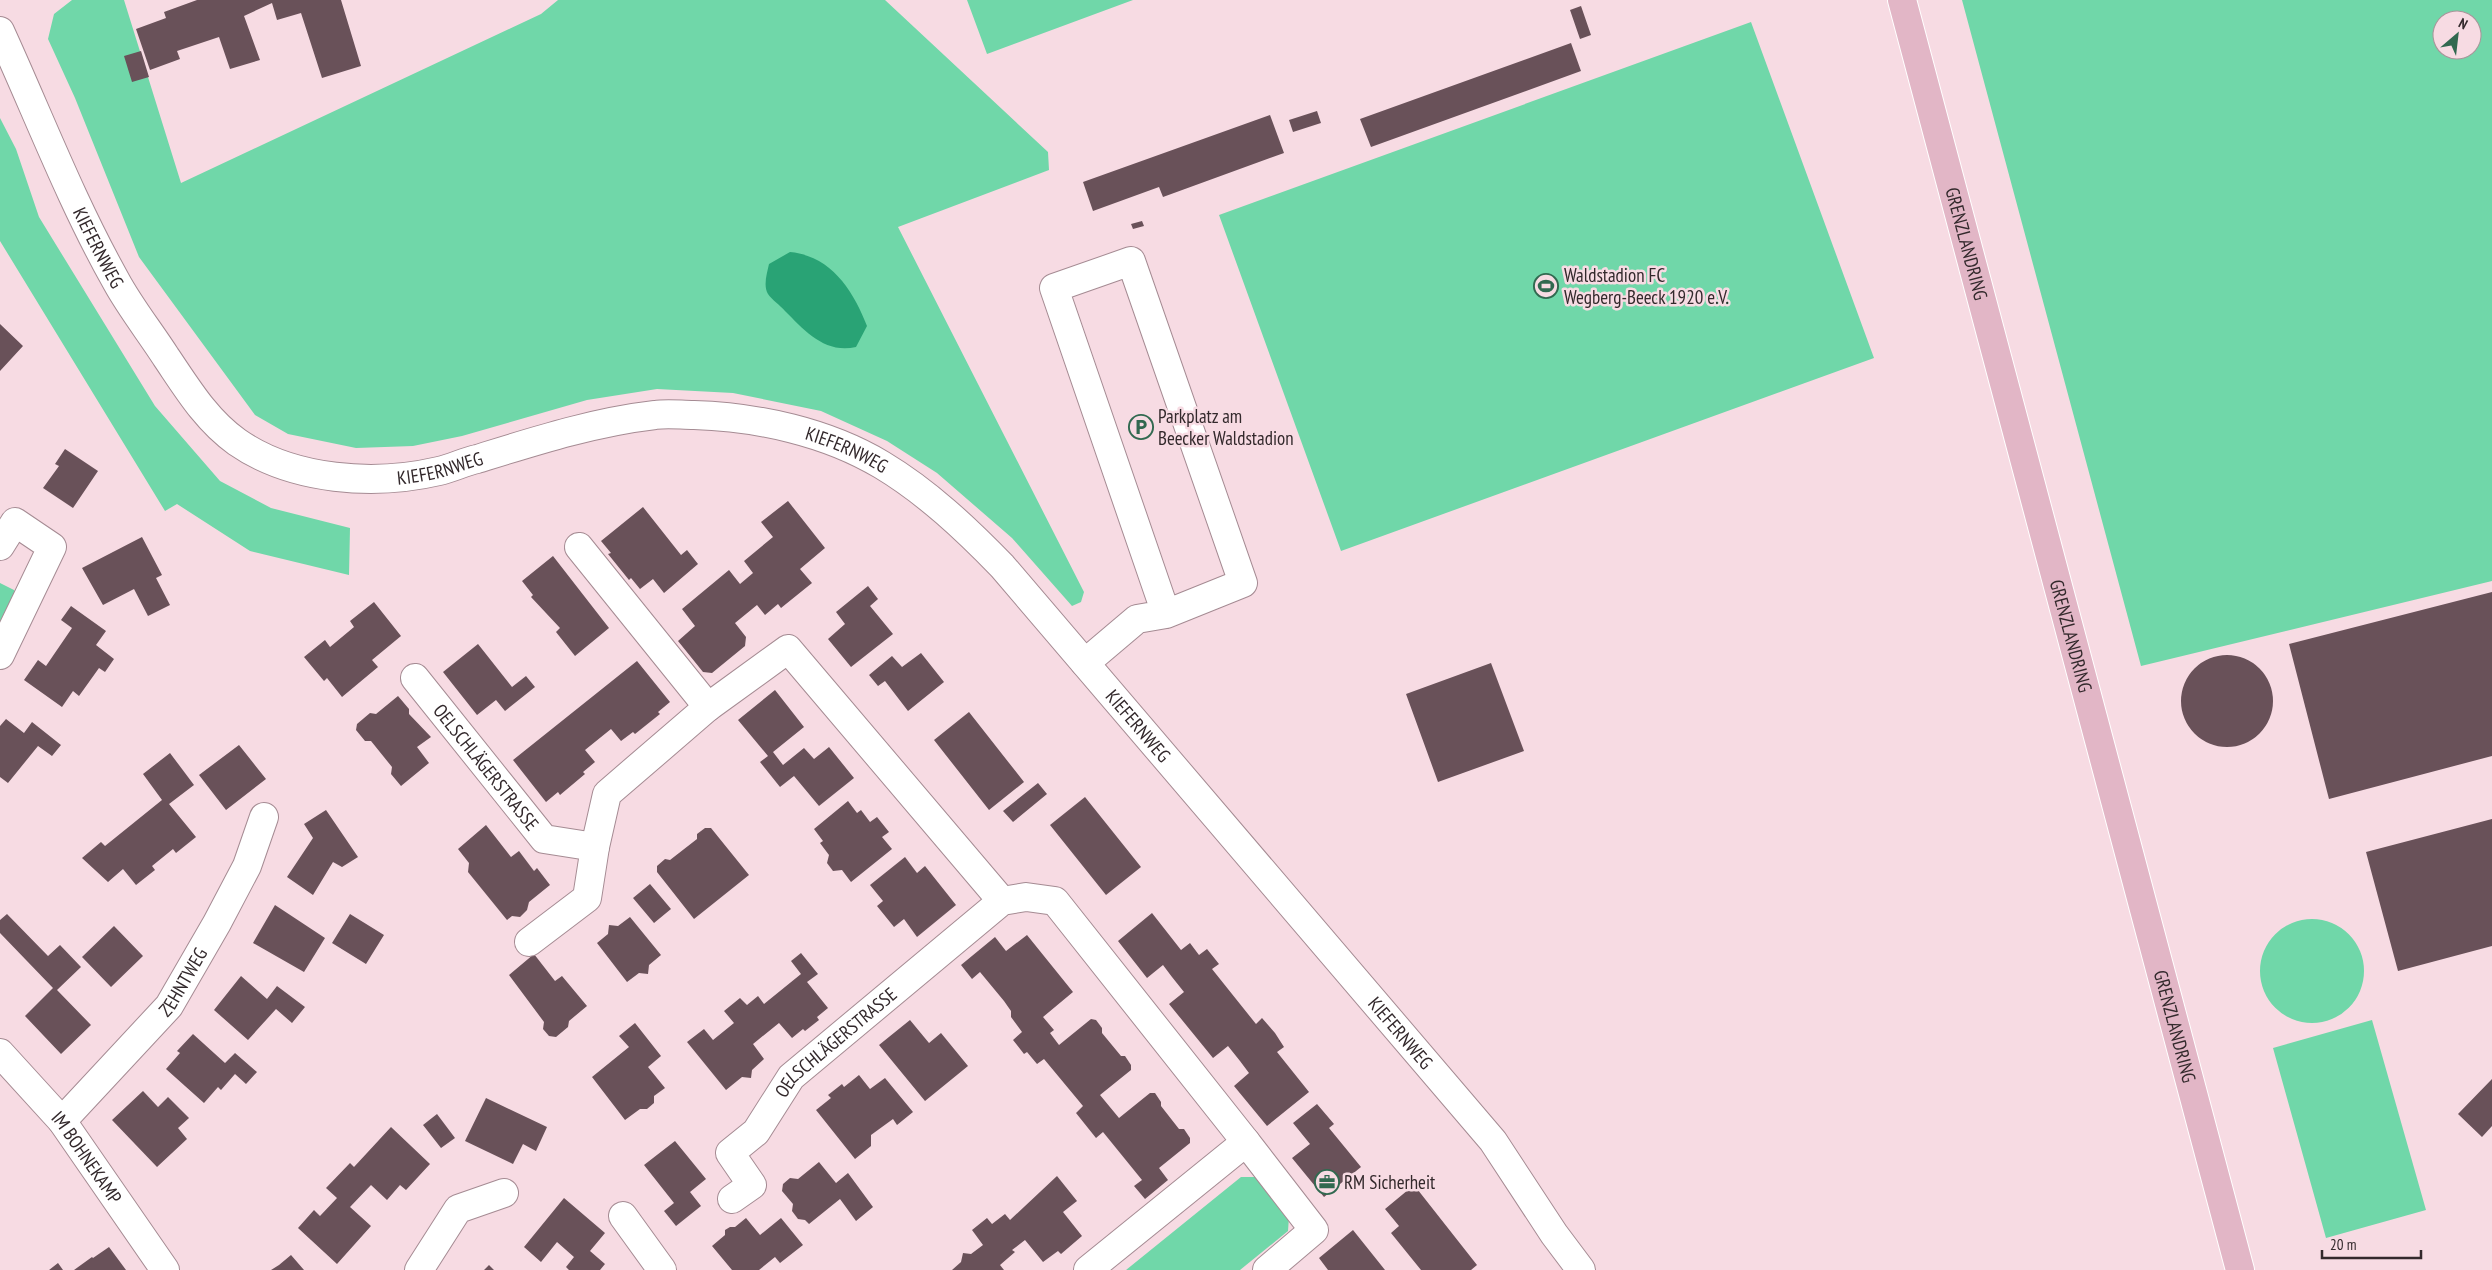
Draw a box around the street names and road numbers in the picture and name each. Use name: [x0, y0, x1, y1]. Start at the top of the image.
street label: GRENZLANDRING: [1940, 185, 1993, 302]
street label: KIEFERNWEG: [68, 203, 129, 292]
street label: KIEFERNWEG: [803, 421, 892, 478]
street label: KIEFERNWEG: [396, 446, 486, 490]
street label: GRENZLANDRING: [2045, 577, 2098, 695]
street label: KIEFERNWEG: [1101, 685, 1176, 767]
street label: OELSCHLÄGERSTRASSE: [428, 699, 544, 835]
street label: ZEHNTWEG: [153, 943, 212, 1021]
street label: GRENZLANDRING: [2149, 967, 2202, 1085]
street label: OELSCHLÄGERSTRASSE: [769, 982, 902, 1102]
street label: KIEFERNWEG: [1363, 992, 1438, 1074]
street label: IM BOHNEKAMP: [47, 1106, 128, 1208]

